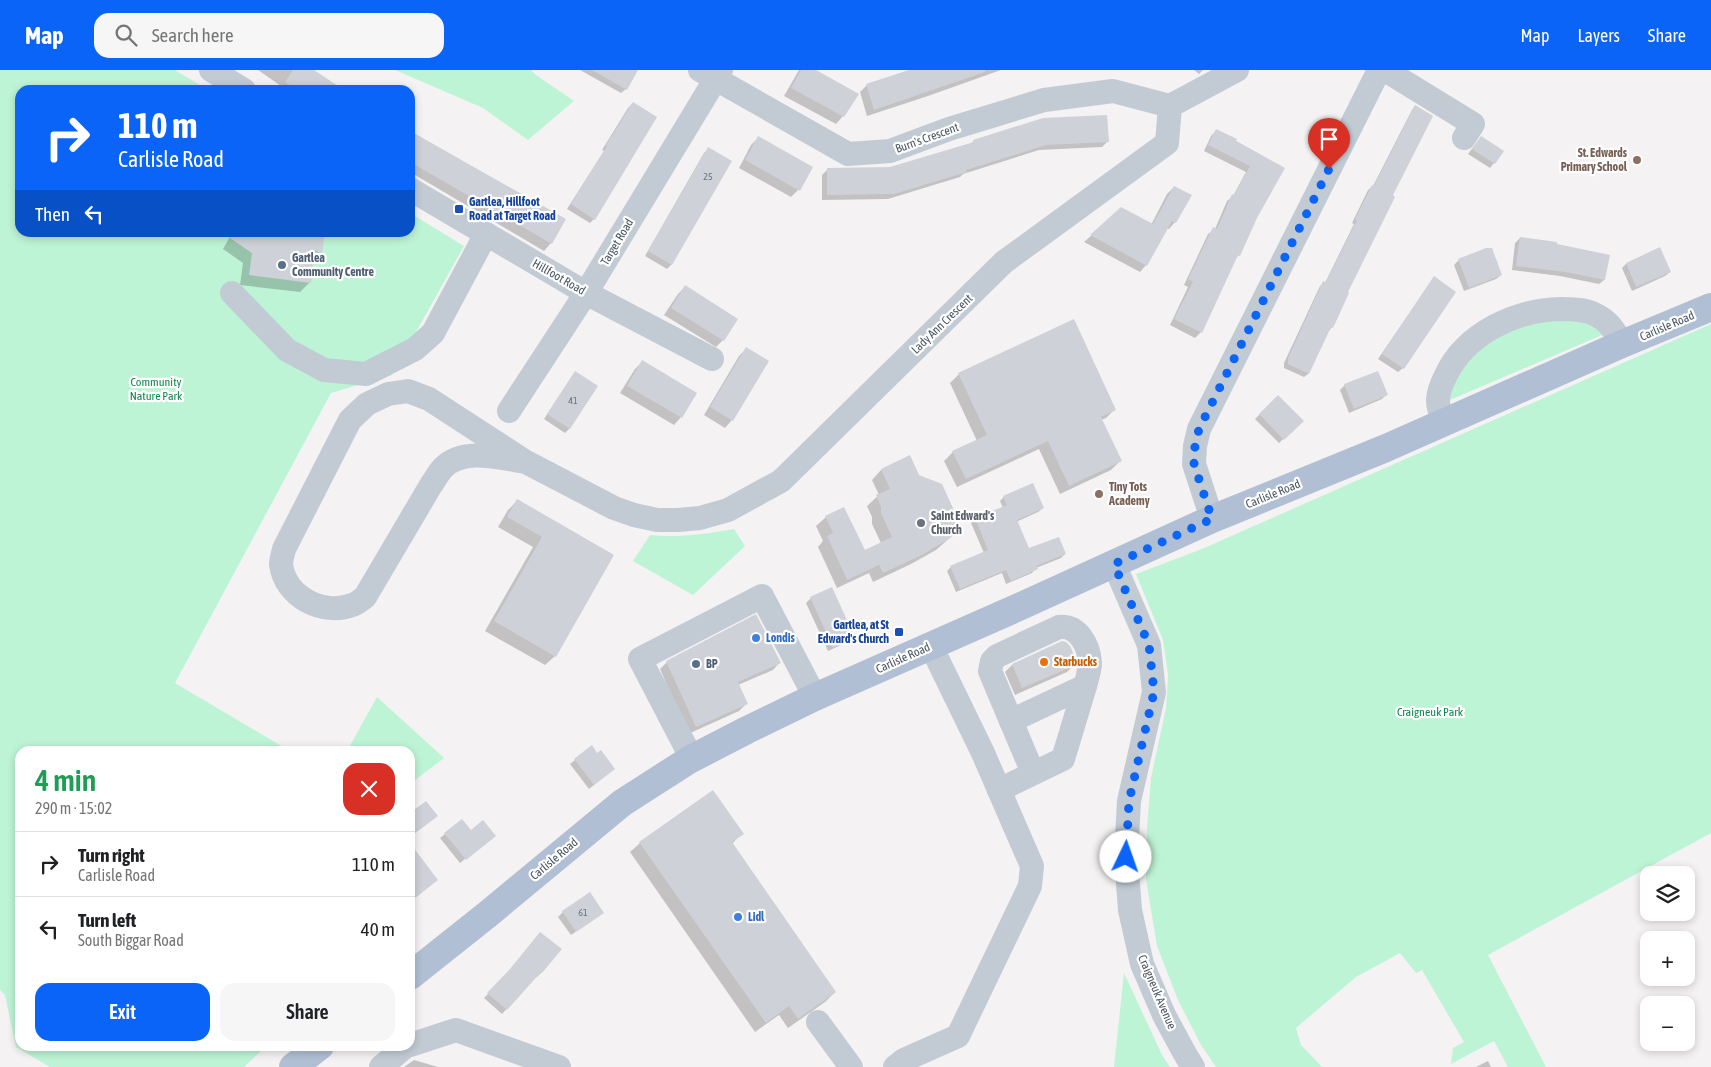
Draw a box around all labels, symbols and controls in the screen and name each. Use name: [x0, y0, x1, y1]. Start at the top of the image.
search box: [94, 13, 444, 58]
icon: search: [112, 21, 140, 49]
text: Map: [25, 22, 64, 49]
text: Search here: [152, 24, 234, 46]
text: Map: [1520, 25, 1549, 46]
text: Layers: [1577, 25, 1620, 46]
text: Share: [1648, 25, 1686, 46]
icon: right: [35, 105, 100, 170]
text: 110 m: [118, 105, 197, 145]
pin: [1308, 118, 1350, 169]
street label: Burn's Crescent: [893, 120, 961, 156]
icon: arrive: [1315, 125, 1343, 153]
text: Carlisle Road: [118, 146, 224, 172]
place label: St. Edwards Primary School: [1561, 146, 1628, 174]
marker: St. Edwards Primary School: [1631, 154, 1643, 166]
house number: 25: [703, 171, 713, 182]
place label: Gartlea, Hillfoot Road at Target Road: [469, 195, 556, 223]
icon: left: [80, 200, 108, 228]
text: Then: [35, 203, 70, 225]
marker: Gartlea, Hillfoot Road at Target Road: [453, 203, 465, 215]
street label: Target Road: [598, 216, 636, 268]
place label: Gartlea Community Centre: [292, 251, 374, 279]
street label: Hillfoot Road: [530, 256, 588, 298]
marker: Gartlea Community Centre: [276, 259, 288, 271]
street label: Lady Ann Crescent: [909, 291, 976, 357]
street label: Carlisle Road: [1638, 308, 1696, 344]
park label: Community Nature Park: [130, 375, 183, 403]
house number: 41: [568, 395, 578, 406]
street label: Carlisle Road: [1244, 477, 1302, 511]
place label: Tiny Tots Academy: [1108, 480, 1150, 508]
marker: Tiny Tots Academy: [1093, 488, 1105, 500]
place label: Saint Edward's Church: [931, 509, 995, 537]
marker: Saint Edward's Church: [915, 517, 927, 529]
place label: Gartlea, at St Edward's Church: [818, 618, 890, 646]
marker: Gartlea, at St Edward's Church: [893, 626, 905, 638]
place label: Londis: [766, 631, 796, 645]
marker: Londis: [750, 632, 762, 644]
street label: Carlisle Road: [874, 640, 932, 676]
place label: Starbucks: [1054, 655, 1098, 669]
marker: Starbucks: [1038, 656, 1050, 668]
place label: BP: [706, 657, 718, 671]
marker: BP: [690, 658, 702, 670]
park label: Craigneuk Park: [1397, 705, 1464, 719]
text: 4 min: [35, 763, 96, 797]
button: close: [343, 763, 395, 815]
text: 290 m · 15:02: [35, 799, 112, 817]
position arrow: [1099, 830, 1151, 882]
street label: Carlisle Road: [527, 835, 581, 883]
text: Turn right: [78, 844, 145, 866]
icon: right: [35, 850, 63, 878]
text: 110 m: [352, 853, 395, 875]
text: Carlisle Road: [78, 866, 155, 884]
map controls: [1640, 866, 1695, 1051]
button: layers: [1640, 866, 1695, 921]
house number: 61: [578, 907, 588, 918]
text: Turn left: [78, 909, 136, 931]
place label: Lidl: [748, 910, 765, 924]
marker: Lidl: [732, 911, 744, 923]
icon: left: [35, 915, 63, 943]
text: 40 m: [361, 918, 395, 940]
text: South Biggar Road: [78, 931, 184, 949]
button: +: [1640, 931, 1695, 986]
street label: Craigneuk Avenue: [1135, 953, 1179, 1031]
button: Exit: [35, 983, 210, 1041]
button: Share: [220, 983, 395, 1041]
button: −: [1640, 996, 1695, 1051]

